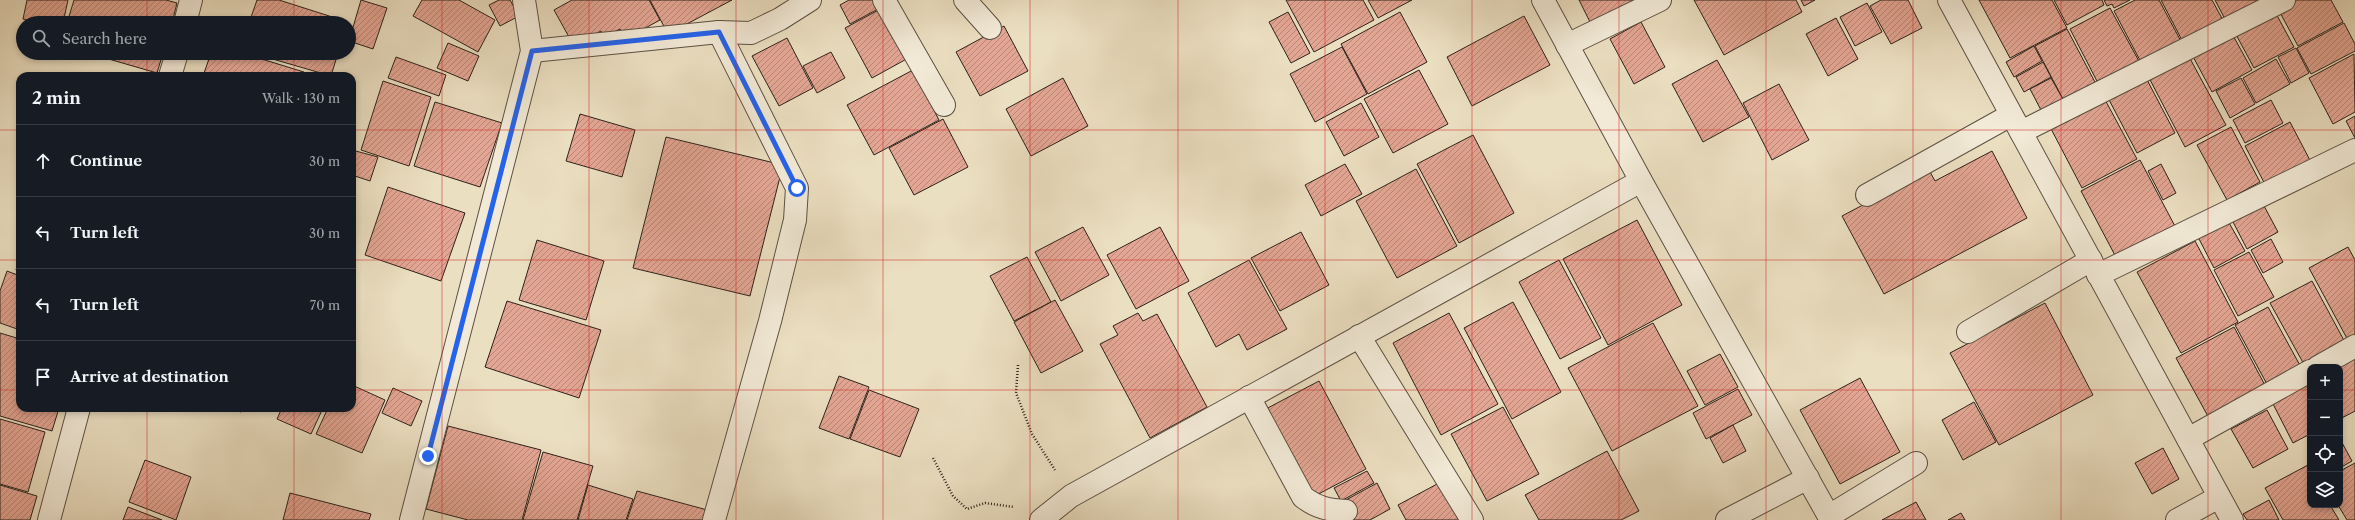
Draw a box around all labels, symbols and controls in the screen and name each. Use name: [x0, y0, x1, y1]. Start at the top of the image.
search box: [16, 16, 356, 60]
icon: search: [30, 27, 52, 49]
text: Search here: [62, 29, 147, 48]
text: 2 min: [32, 88, 81, 108]
text: Walk · 130 m: [262, 90, 340, 106]
icon: ahead: [32, 150, 54, 172]
text: Continue: [70, 151, 142, 170]
text: 30 m: [309, 153, 340, 169]
route start: [788, 179, 806, 197]
icon: left: [32, 222, 54, 244]
text: Turn left: [70, 223, 139, 242]
text: 30 m: [309, 225, 340, 241]
icon: left: [32, 294, 54, 316]
text: Turn left: [70, 295, 139, 314]
text: 70 m: [310, 297, 340, 313]
map controls: [2307, 364, 2343, 508]
button: +: [2307, 364, 2343, 400]
icon: arrive: [32, 366, 54, 388]
text: Arrive at destination: [70, 367, 229, 386]
button: −: [2307, 400, 2343, 436]
button: locate: [2307, 436, 2343, 472]
route end: [419, 447, 437, 465]
button: layers: [2307, 472, 2343, 508]

